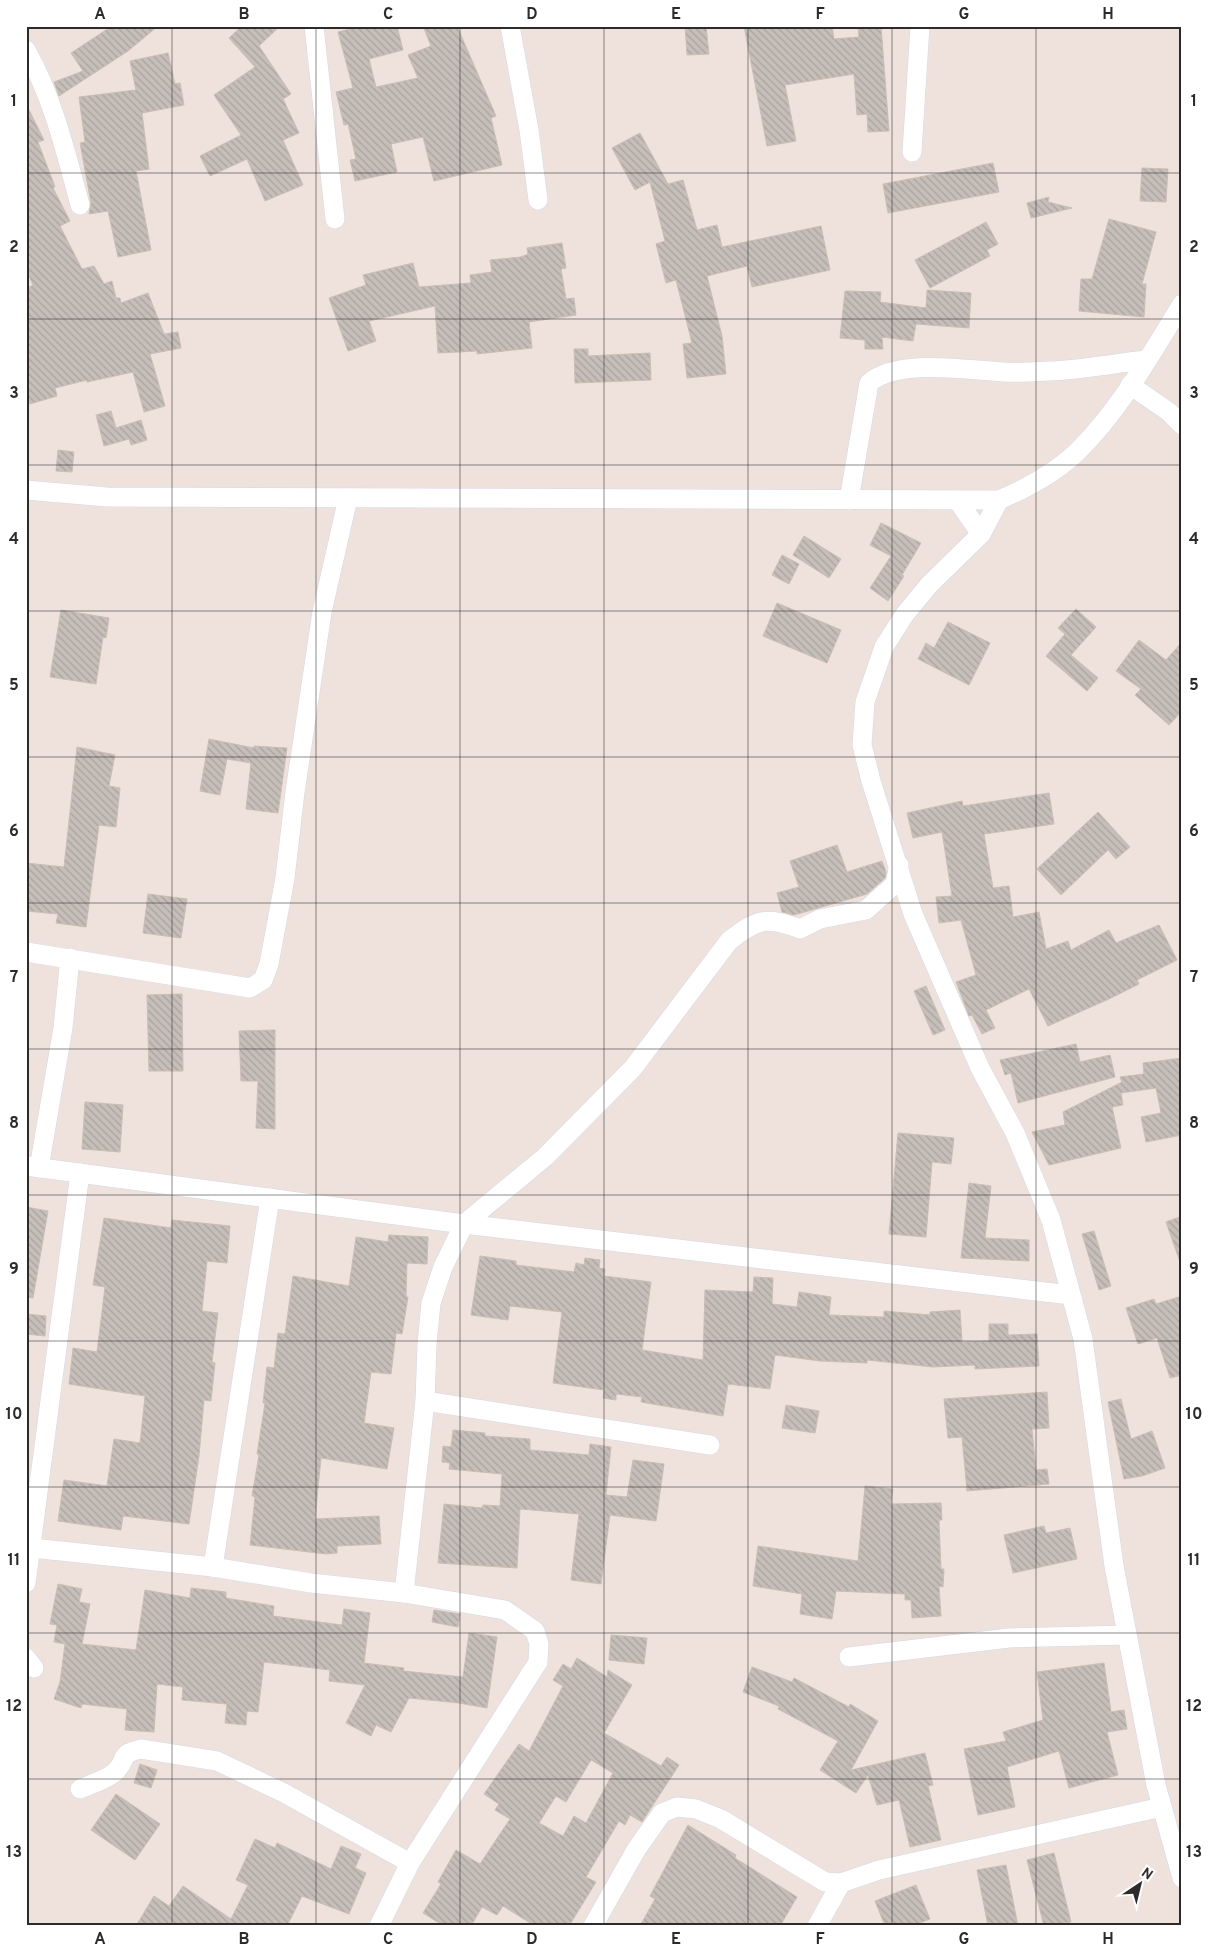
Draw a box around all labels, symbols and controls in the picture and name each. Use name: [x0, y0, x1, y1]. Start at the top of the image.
text: A: [94, 5, 106, 25]
text: B: [238, 5, 250, 25]
text: C: [383, 5, 393, 25]
text: D: [526, 5, 538, 25]
text: E: [671, 5, 681, 25]
text: F: [815, 5, 825, 25]
text: G: [959, 5, 969, 25]
text: H: [1102, 5, 1114, 25]
text: 1: [11, 92, 17, 112]
text: 1: [1191, 92, 1197, 112]
text: 2: [9, 238, 19, 258]
text: 2: [1189, 238, 1199, 258]
text: 3: [9, 384, 19, 404]
text: 3: [1189, 384, 1199, 404]
text: 4: [9, 530, 19, 550]
text: 4: [1189, 530, 1199, 550]
text: 5: [9, 676, 19, 696]
text: 5: [1189, 676, 1199, 696]
text: 6: [9, 822, 19, 842]
text: 6: [1189, 822, 1199, 842]
text: 7: [10, 968, 18, 988]
text: 7: [1190, 968, 1198, 988]
text: 8: [9, 1114, 19, 1134]
text: 8: [1189, 1114, 1199, 1134]
text: 9: [9, 1260, 19, 1280]
text: 9: [1189, 1260, 1199, 1280]
text: 10: [6, 1405, 22, 1425]
text: 10: [1186, 1405, 1202, 1425]
text: 11: [8, 1551, 20, 1571]
text: 11: [1188, 1551, 1200, 1571]
text: 12: [6, 1697, 22, 1717]
text: 12: [1186, 1697, 1202, 1717]
text: 13: [6, 1843, 22, 1863]
text: 13: [1186, 1843, 1202, 1863]
north arrow: [1116, 1860, 1166, 1910]
text: N: [1138, 1865, 1156, 1884]
text: A: [94, 1930, 106, 1950]
text: B: [238, 1930, 250, 1950]
text: C: [383, 1930, 393, 1950]
text: D: [526, 1930, 538, 1950]
text: E: [671, 1930, 681, 1950]
text: F: [815, 1930, 825, 1950]
text: G: [959, 1930, 969, 1950]
text: H: [1102, 1930, 1114, 1950]

